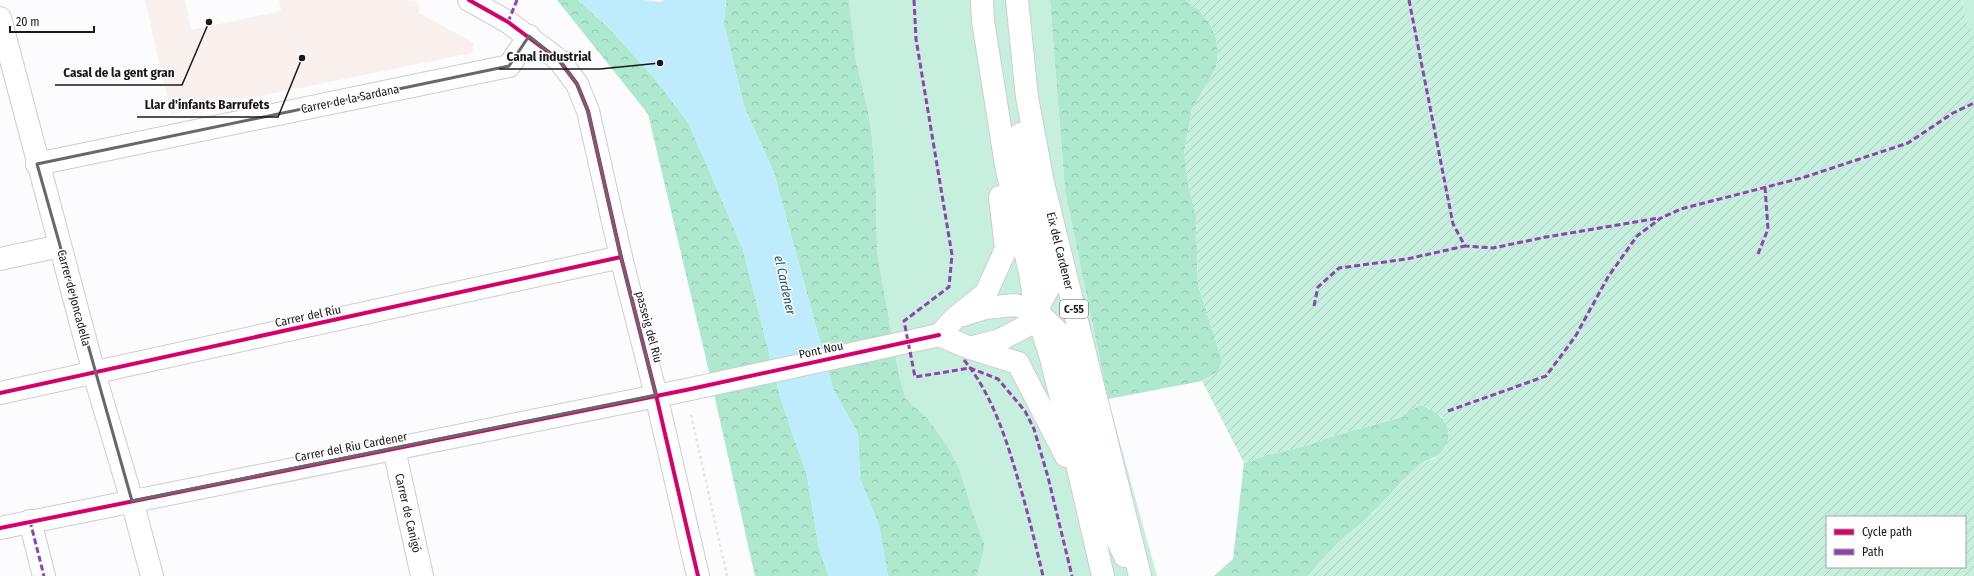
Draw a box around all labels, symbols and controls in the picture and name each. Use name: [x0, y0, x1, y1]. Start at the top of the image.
scale bar: [10, 8, 94, 34]
text: 20 m: [16, 15, 40, 29]
callout: Canal industrial: [499, 44, 600, 69]
text: Canal industrial: [507, 49, 592, 64]
callout: Casal de la gent gran: [55, 60, 182, 85]
text: Casal de la gent gran: [63, 65, 175, 80]
street label: Carrer de la Sardana: [300, 82, 400, 116]
callout: Llar d'infants Barrufets: [137, 92, 278, 117]
text: Llar d'infants Barrufets: [145, 97, 270, 112]
street label: Eix del Cardener: [1044, 211, 1077, 292]
street label: Carrer de Joncadella: [54, 248, 94, 348]
water label: el Cardener: [771, 254, 799, 317]
street label: passeig del Riu: [633, 290, 665, 364]
road number: C-55: [1060, 300, 1088, 318]
street label: Carrer del Riu: [274, 302, 342, 330]
street label: Pont Nou: [797, 338, 845, 362]
street label: Carrer del Riu Cardener: [294, 429, 409, 465]
street label: Carrer de Canigó: [392, 472, 424, 554]
legend: [1826, 516, 1966, 568]
text: Cycle path: [1862, 525, 1912, 539]
text: Path: [1862, 545, 1884, 559]

